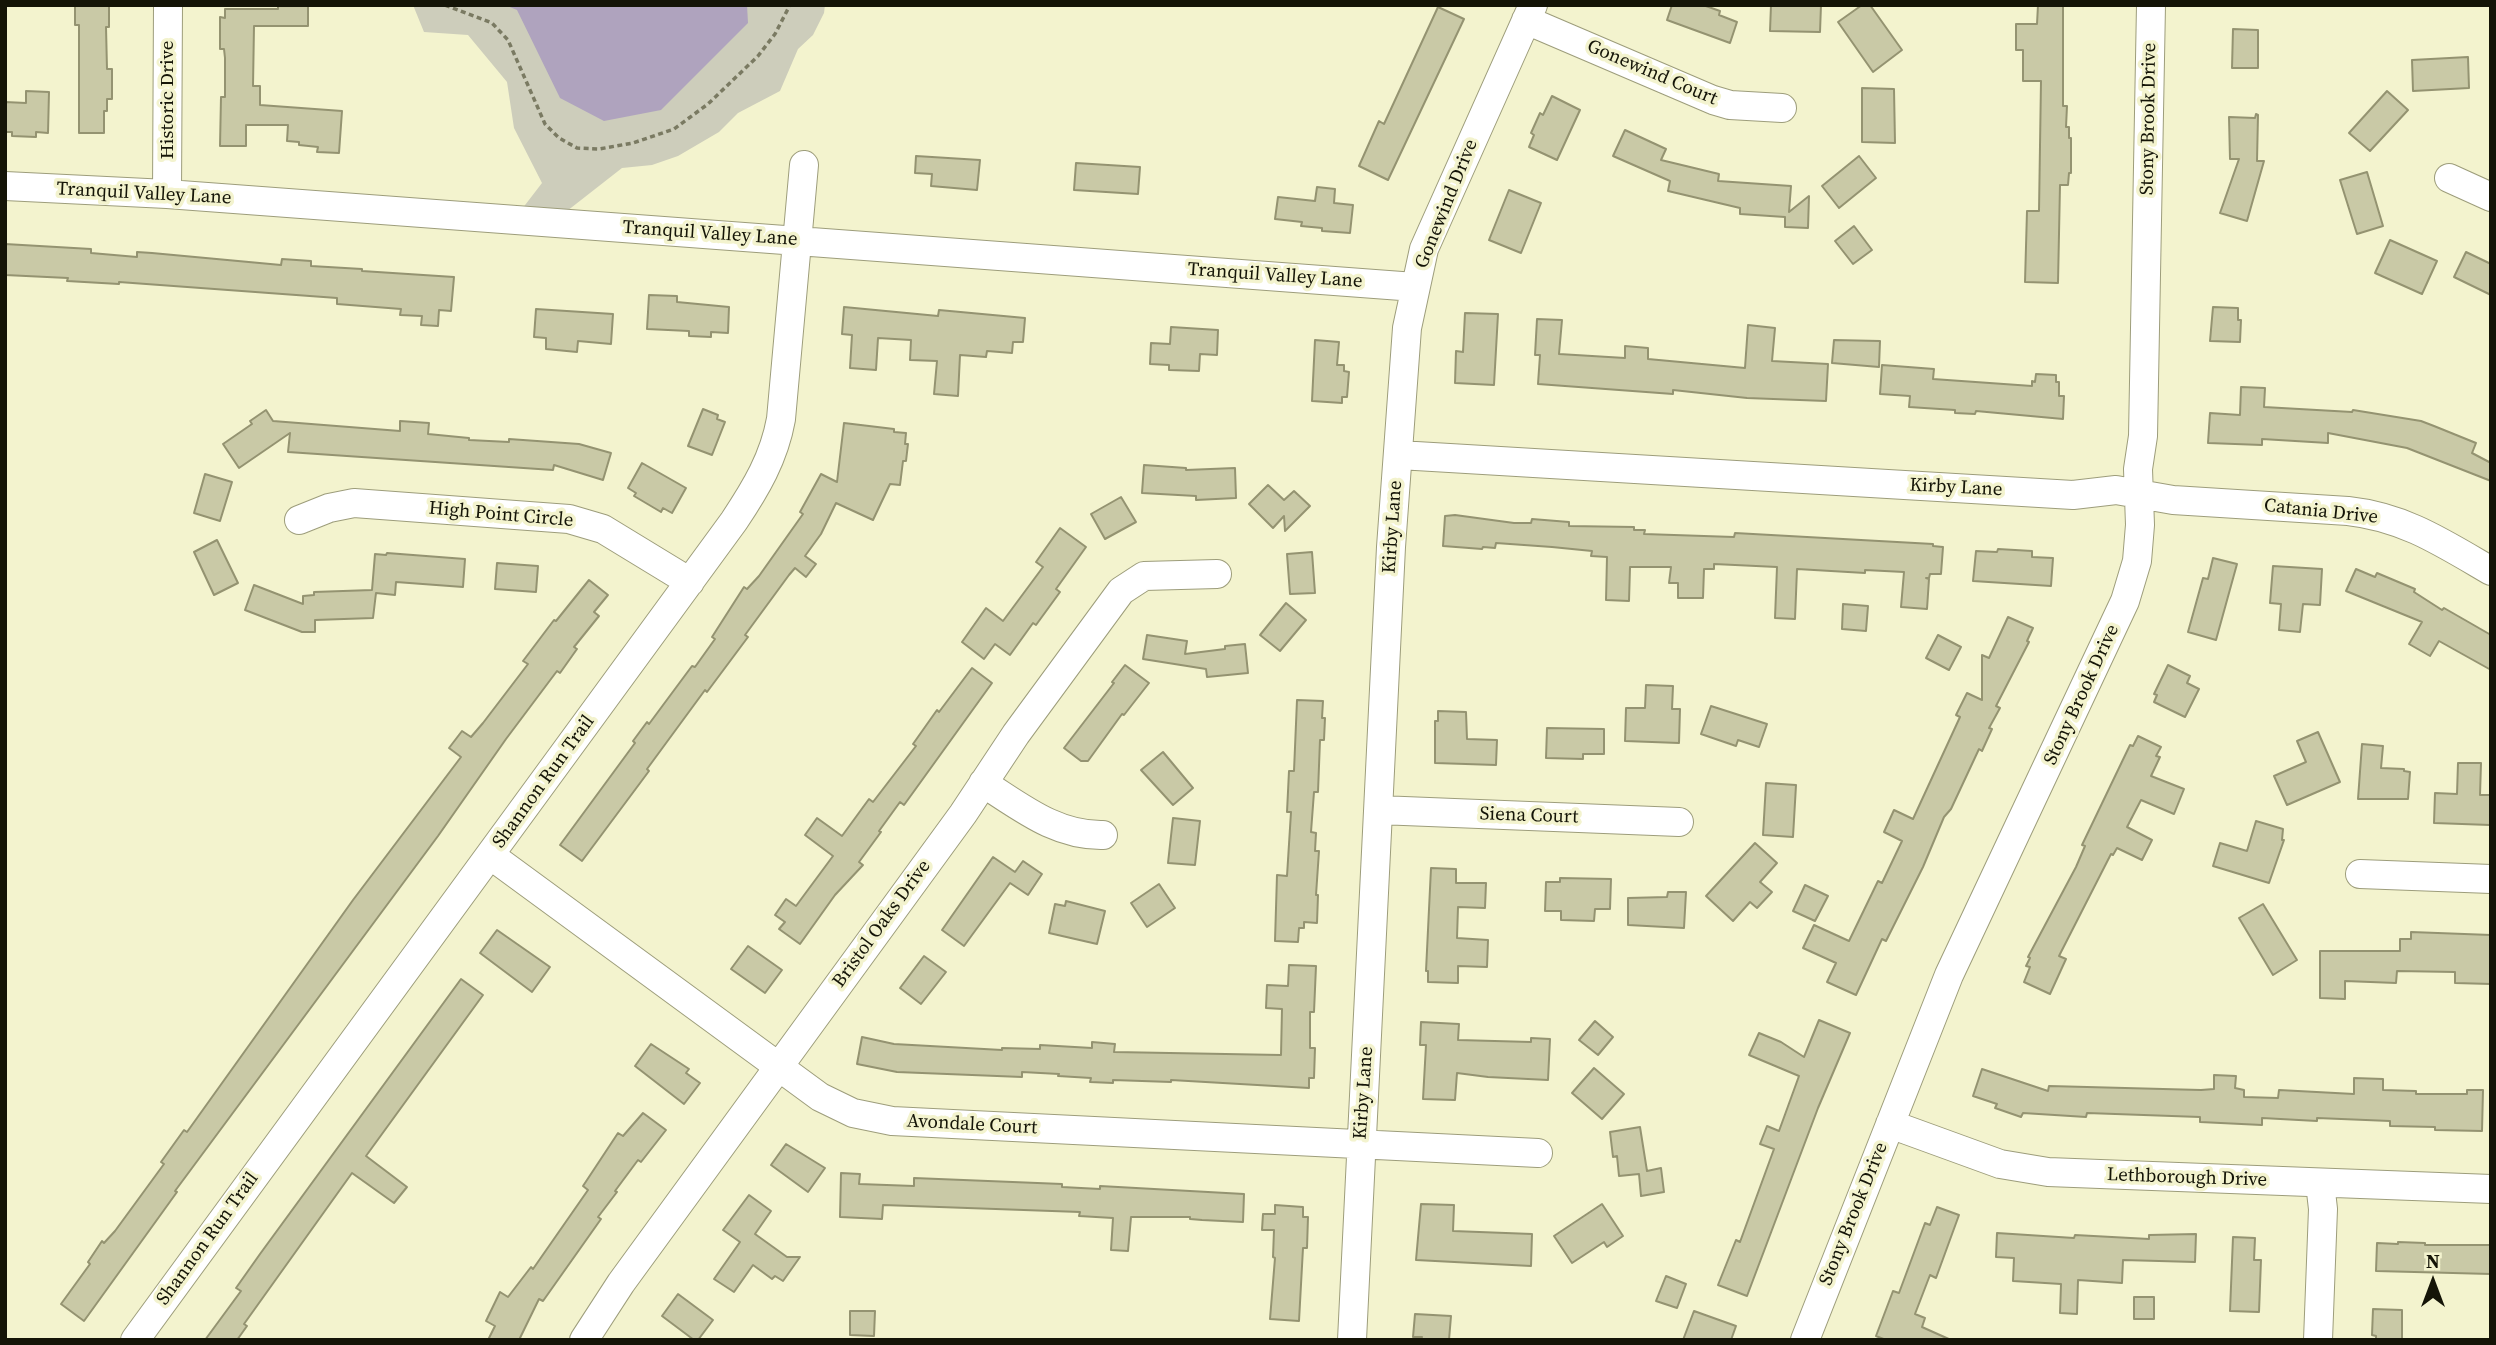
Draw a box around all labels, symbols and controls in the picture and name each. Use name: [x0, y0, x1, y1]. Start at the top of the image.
street label: Gonewind Court: [1583, 35, 1721, 111]
street label: Historic Drive: [157, 41, 179, 159]
street label: Stony Brook Drive: [2136, 43, 2162, 195]
street label: Gonewind Drive: [1411, 136, 1483, 272]
street label: Tranquil Valley Lane: [56, 178, 232, 210]
street label: Tranquil Valley Lane: [622, 217, 798, 251]
street label: Tranquil Valley Lane: [1187, 259, 1363, 293]
street label: Kirby Lane: [1909, 474, 2003, 502]
street label: Kirby Lane: [1378, 480, 1408, 574]
street label: Catania Drive: [2263, 495, 2379, 529]
street label: High Point Circle: [428, 497, 574, 533]
street label: Stony Brook Drive: [2039, 621, 2125, 769]
street label: Shannon Run Trail: [488, 711, 600, 853]
street label: Siena Court: [1479, 803, 1579, 829]
street label: Bristol Oaks Drive: [828, 856, 936, 992]
street label: Kirby Lane: [1349, 1046, 1379, 1140]
street label: Avondale Court: [906, 1110, 1038, 1140]
street label: Stony Brook Drive: [1815, 1139, 1893, 1289]
street label: Lethborough Drive: [2106, 1164, 2268, 1192]
street label: Shannon Run Trail: [152, 1168, 264, 1310]
north arrow: [2398, 1247, 2468, 1317]
text: N: [2426, 1248, 2440, 1274]

